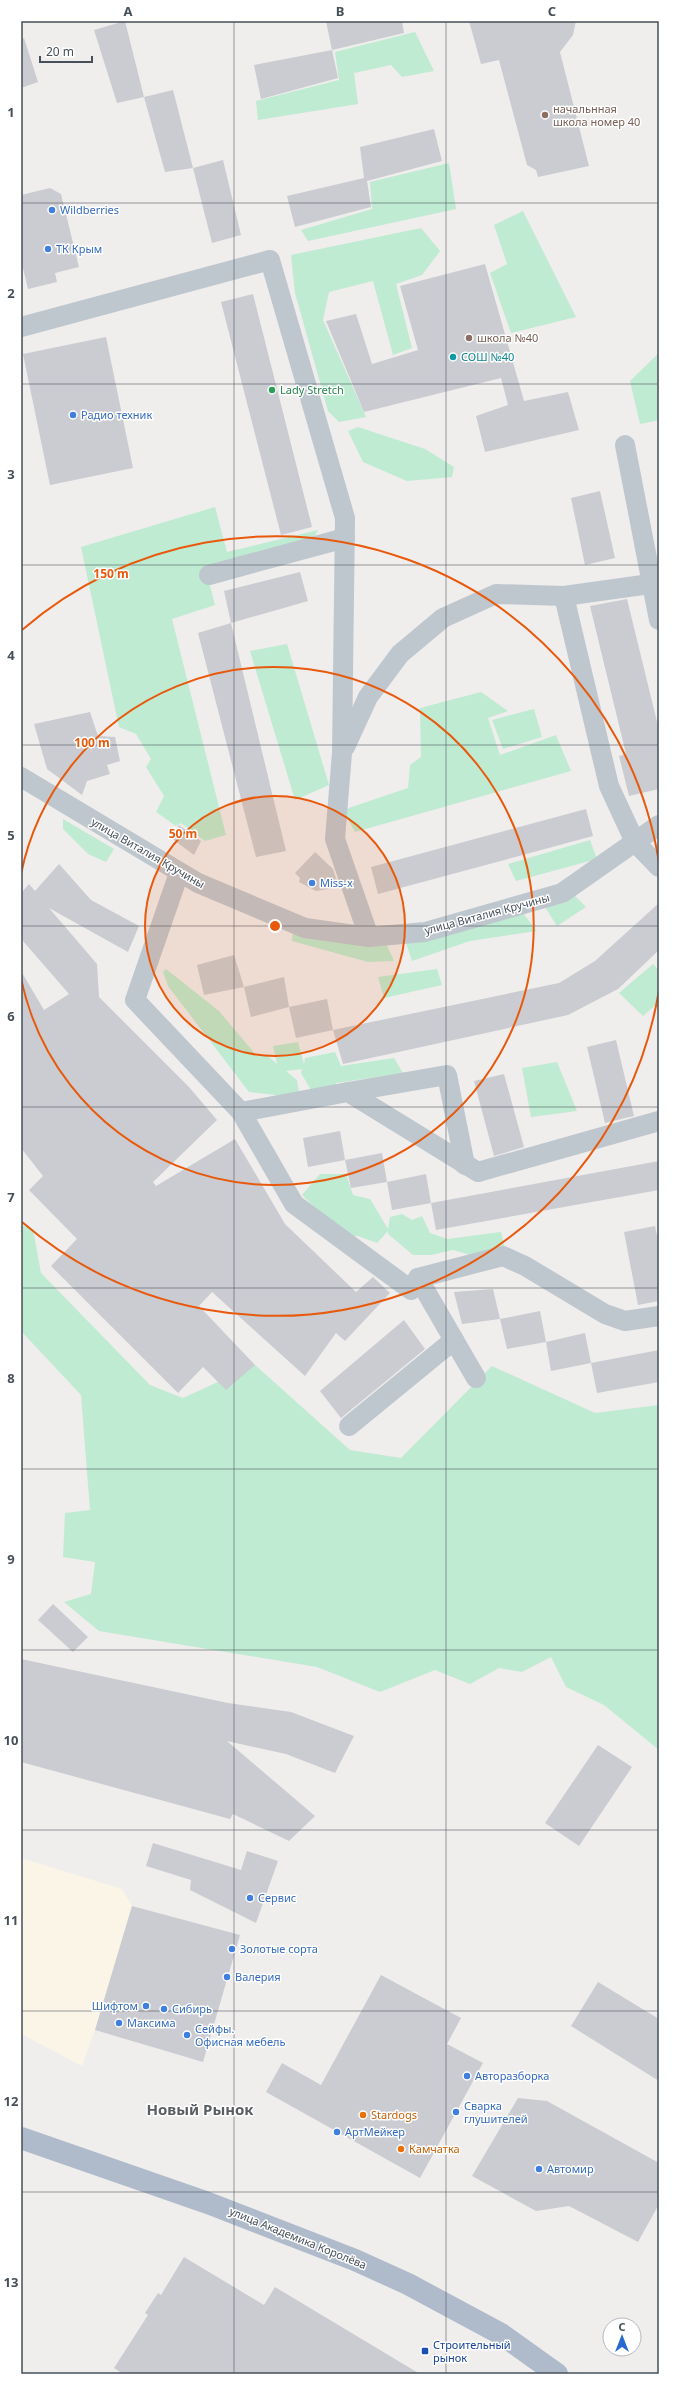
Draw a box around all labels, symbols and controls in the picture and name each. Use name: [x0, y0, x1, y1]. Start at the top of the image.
text: A: [124, 2, 133, 20]
text: B: [336, 2, 344, 20]
text: C: [548, 2, 556, 20]
scale bar: [40, 38, 92, 64]
text: 20 m: [46, 43, 74, 60]
place label: начальнная школа номер 40: [553, 101, 640, 129]
text: 1: [7, 103, 15, 121]
marker: начальнная школа номер 40: [540, 110, 550, 120]
place label: Wildberries: [60, 202, 119, 217]
marker: Wildberries: [47, 205, 57, 215]
place label: ТК Крым: [56, 241, 102, 256]
marker: ТК Крым: [43, 244, 53, 254]
text: 2: [7, 284, 15, 302]
place label: школа №40: [477, 330, 538, 345]
marker: школа №40: [464, 333, 474, 343]
place label: СОШ №40: [461, 349, 514, 364]
marker: СОШ №40: [448, 352, 458, 362]
place label: Lady Stretch: [280, 382, 344, 397]
marker: Lady Stretch: [267, 385, 277, 395]
place label: Радио техник: [81, 407, 152, 422]
marker: Радио техник: [68, 410, 78, 420]
text: 3: [7, 465, 15, 483]
text: 150 m: [93, 565, 129, 582]
text: 4: [7, 646, 15, 664]
text: 100 m: [74, 734, 110, 751]
street label: улица Виталия Кручины: [89, 814, 208, 891]
text: 50 m: [169, 825, 197, 842]
text: 5: [7, 826, 15, 844]
place label: Miss-x: [320, 875, 353, 890]
marker: Miss-x: [307, 878, 317, 888]
street label: улица Виталия Кручины: [423, 890, 551, 937]
centre of rings: [268, 919, 282, 933]
text: 6: [7, 1007, 15, 1025]
text: 7: [7, 1188, 15, 1206]
text: 8: [7, 1369, 15, 1387]
text: 9: [7, 1550, 15, 1568]
text: 10: [4, 1731, 18, 1749]
place label: Сервис: [258, 1890, 296, 1905]
marker: Сервис: [245, 1893, 255, 1903]
text: 11: [4, 1911, 18, 1929]
place label: Золотые сорта: [240, 1941, 318, 1956]
marker: Золотые сорта: [227, 1944, 237, 1954]
place label: Валерия: [235, 1969, 281, 1984]
marker: Валерия: [222, 1972, 232, 1982]
place label: Шифтом: [92, 1998, 138, 2013]
marker: Шифтом: [141, 2001, 151, 2011]
place label: Сибирь: [172, 2001, 212, 2016]
marker: Сибирь: [159, 2004, 169, 2014]
place label: Максима: [127, 2015, 176, 2030]
marker: Максима: [114, 2018, 124, 2028]
place label: Сейфы. Офисная мебель: [195, 2021, 285, 2049]
marker: Сейфы. Офисная мебель: [182, 2030, 192, 2040]
place label: Авторазборка: [475, 2068, 549, 2083]
marker: Авторазборка: [462, 2071, 472, 2081]
text: 12: [4, 2092, 18, 2110]
place label: Сварка глушителей: [464, 2098, 528, 2126]
district label: Новый Рынок: [146, 2099, 254, 2119]
place label: Stardogs: [371, 2107, 417, 2122]
marker: Сварка глушителей: [451, 2107, 461, 2117]
marker: Stardogs: [358, 2110, 368, 2120]
place label: АртМейкер: [345, 2124, 405, 2139]
marker: АртМейкер: [332, 2127, 342, 2137]
place label: Камчатка: [409, 2141, 460, 2156]
marker: Камчатка: [396, 2144, 406, 2154]
place label: Автомир: [547, 2161, 594, 2176]
marker: Автомир: [534, 2164, 544, 2174]
street label: улица Академика Королёва: [227, 2203, 369, 2272]
text: 13: [4, 2273, 18, 2291]
north arrow: [602, 2317, 642, 2357]
text: С: [618, 2319, 626, 2334]
place label: Строительный рынок: [433, 2337, 511, 2365]
marker: Строительный рынок: [420, 2346, 430, 2356]

